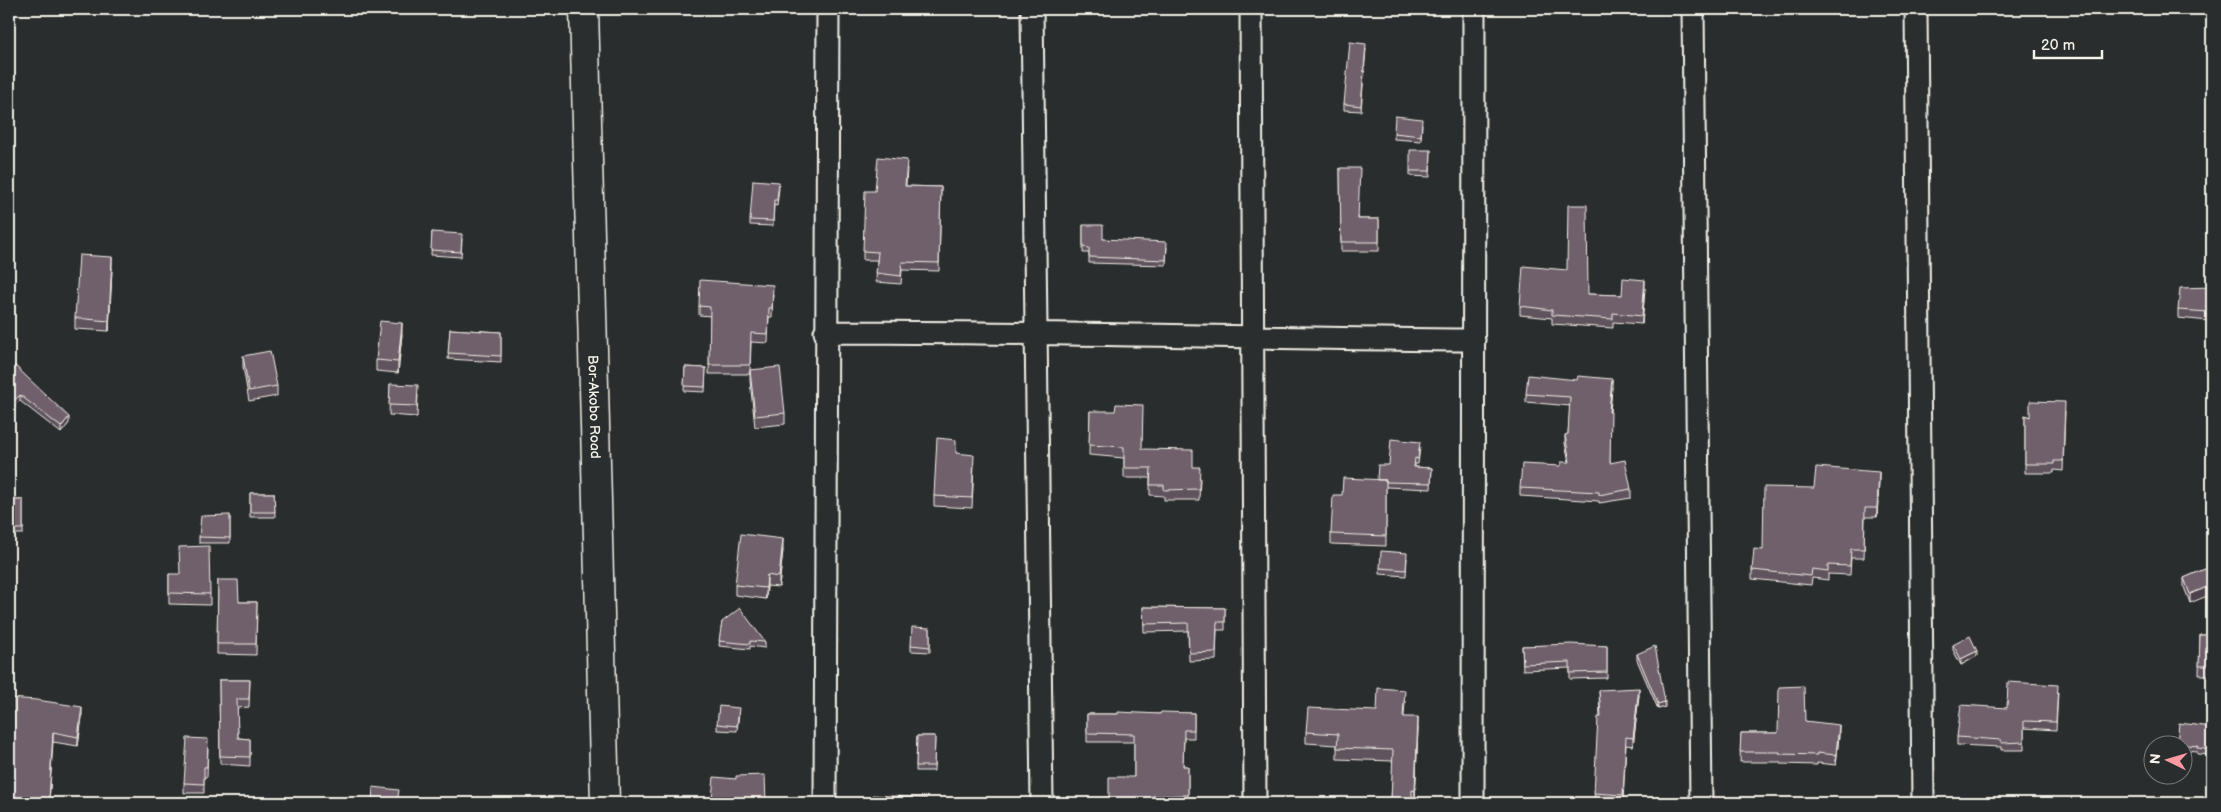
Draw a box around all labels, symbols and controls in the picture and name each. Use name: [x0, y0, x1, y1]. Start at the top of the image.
scale bar: [2034, 28, 2101, 60]
text: 20 m: [2041, 36, 2075, 55]
street label: Bor-Akobo Road: [584, 355, 604, 459]
north arrow: [2144, 734, 2194, 784]
text: N: [2147, 753, 2164, 765]

